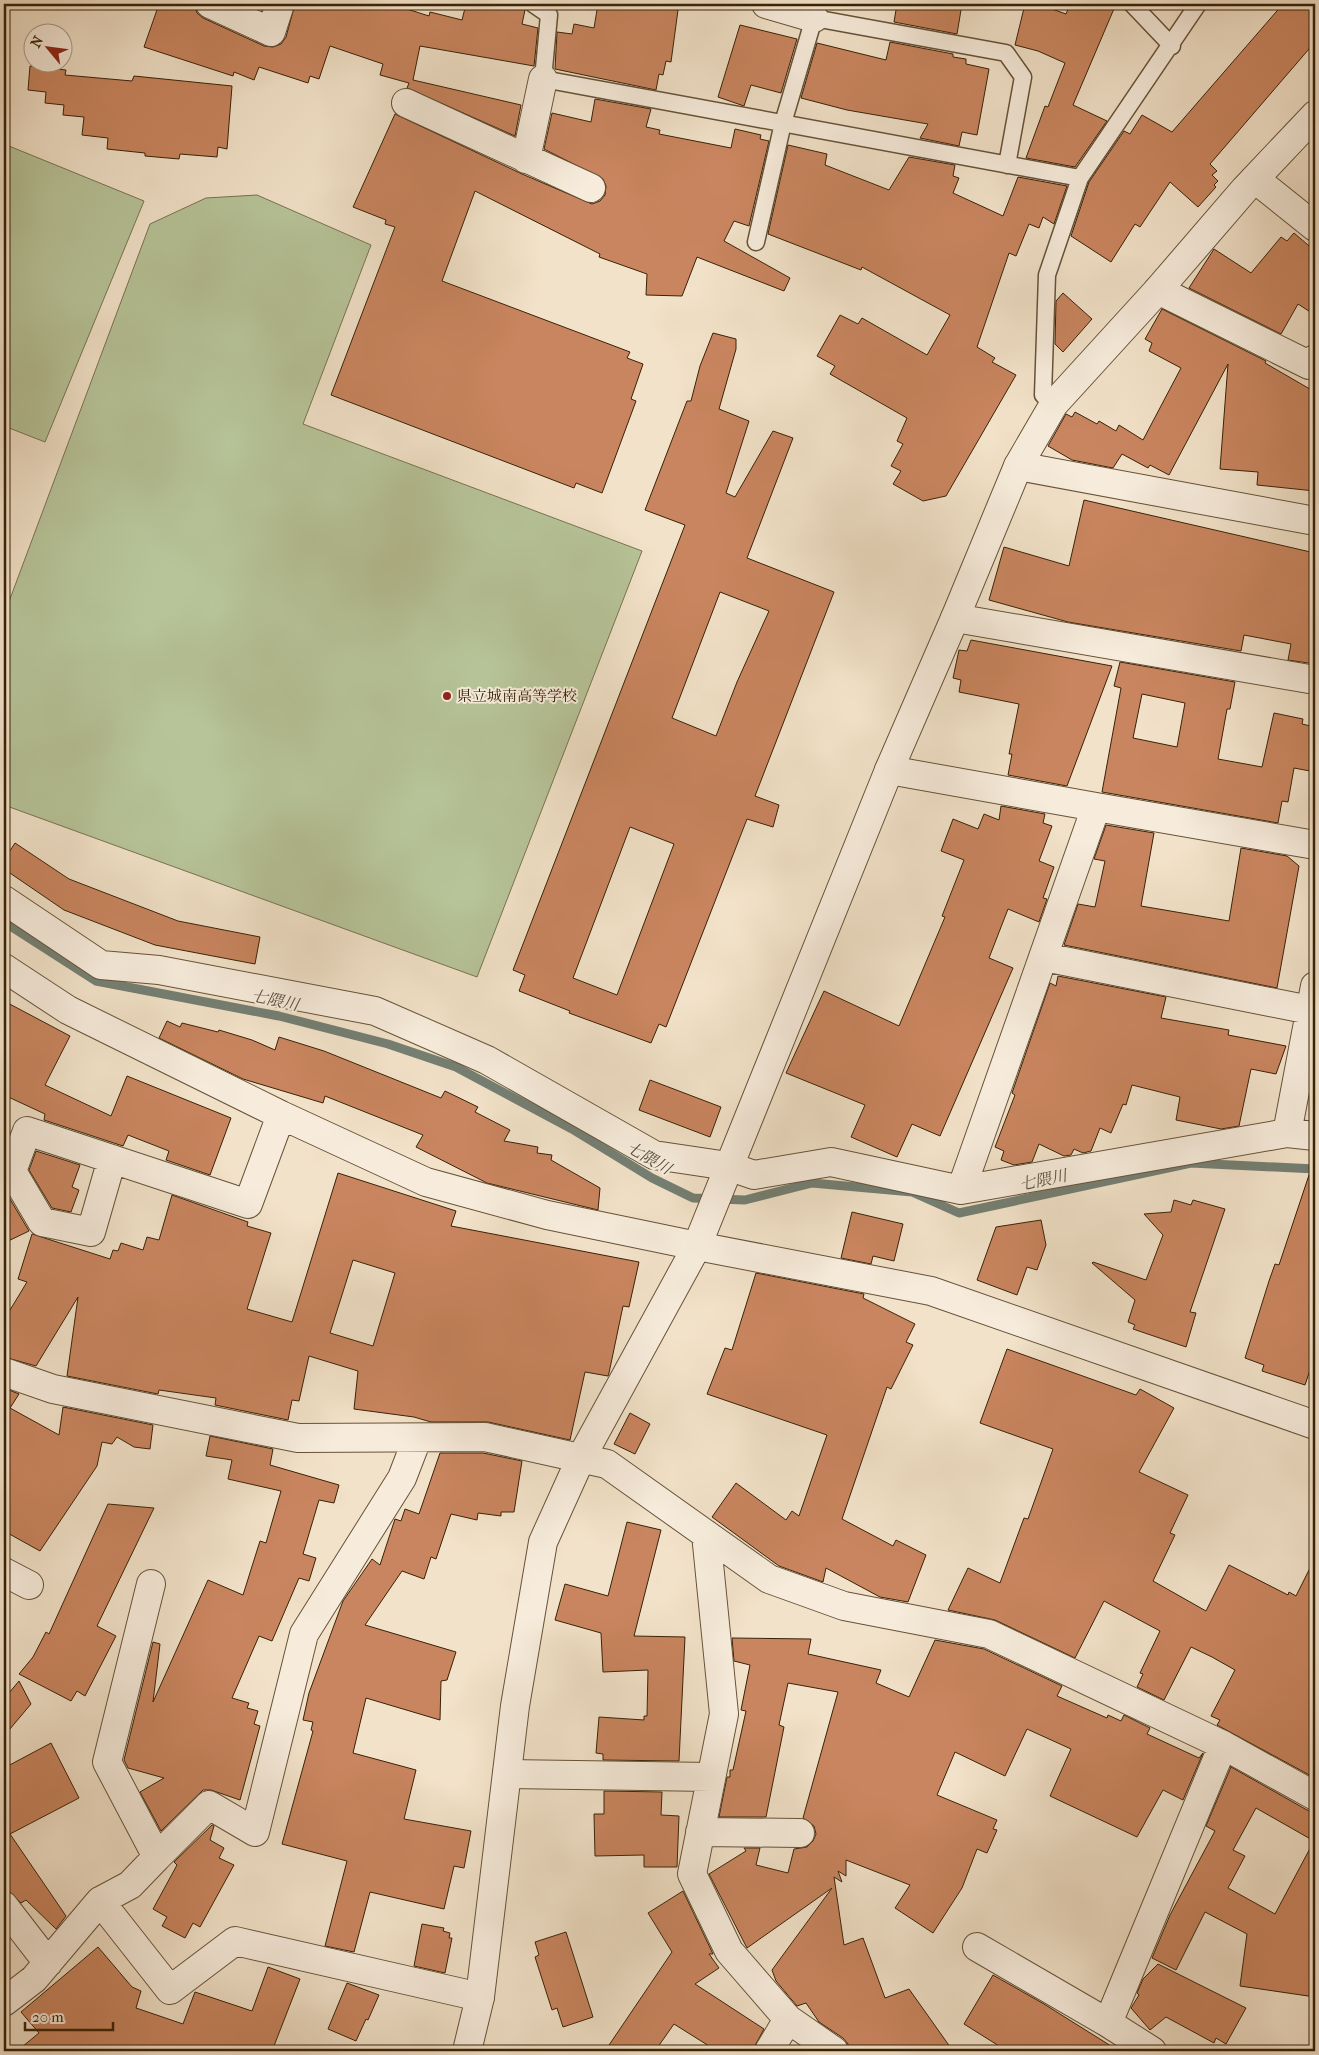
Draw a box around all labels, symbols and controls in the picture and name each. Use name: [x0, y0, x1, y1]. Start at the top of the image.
north arrow: [22, 22, 72, 72]
text: N: [27, 33, 47, 51]
place label: 県立城南高等学校: [457, 687, 577, 705]
marker: 県立城南高等学校: [441, 690, 453, 702]
water label: 七隈川: [250, 986, 302, 1015]
water label: 七隈川: [623, 1138, 676, 1179]
water label: 七隈川: [1018, 1165, 1070, 1194]
scale bar: [25, 2000, 112, 2032]
text: 20 m: [32, 2008, 64, 2026]

